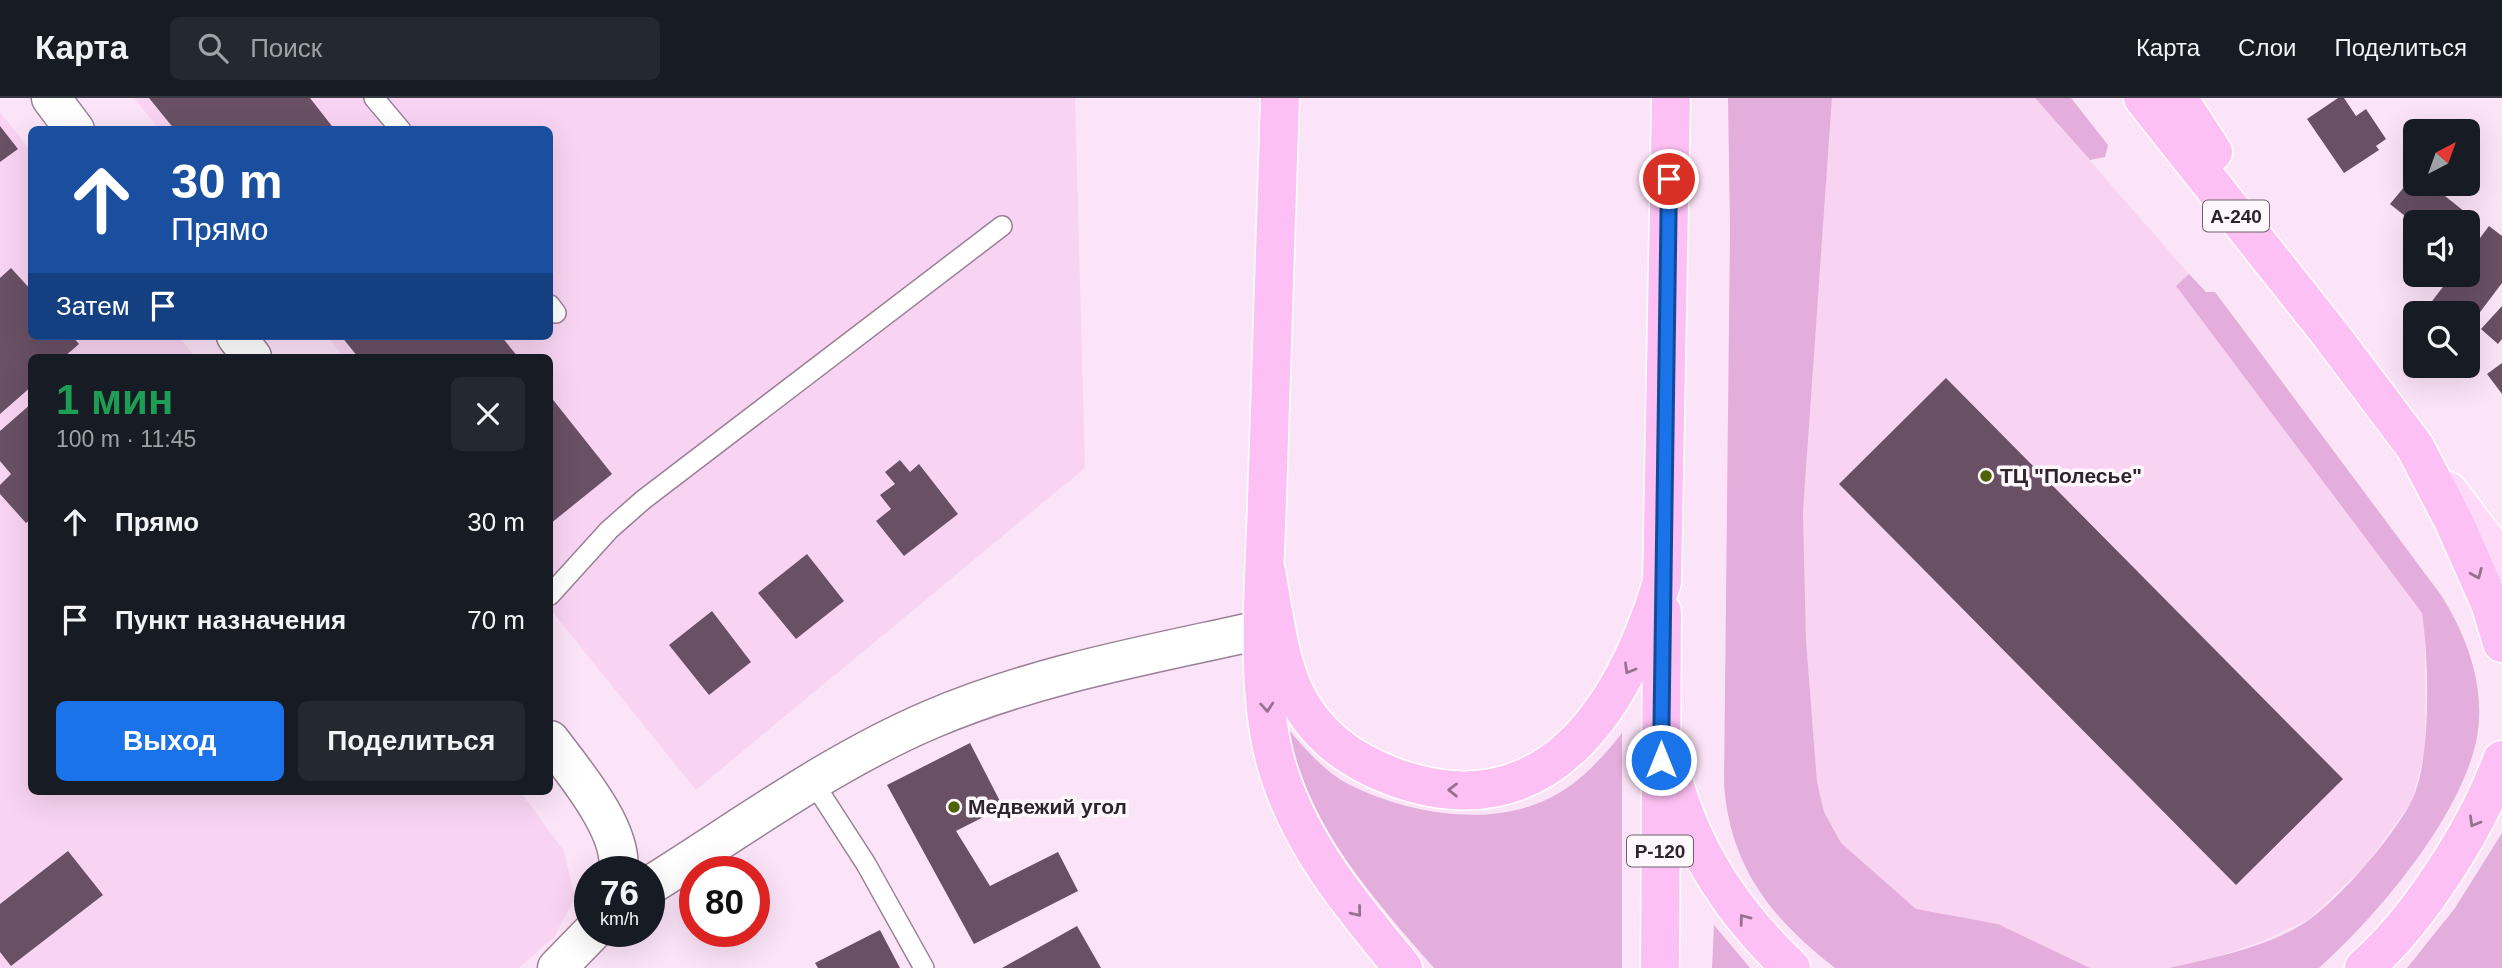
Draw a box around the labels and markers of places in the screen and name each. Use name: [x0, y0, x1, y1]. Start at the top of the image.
pin: [1639, 149, 1699, 209]
place label: ТЦ "Полесье": [2000, 464, 2142, 487]
marker: ТЦ "Полесье": [1978, 468, 1994, 484]
place label: Медвежий угол: [968, 795, 1127, 818]
marker: Медвежий угол: [946, 799, 962, 815]

